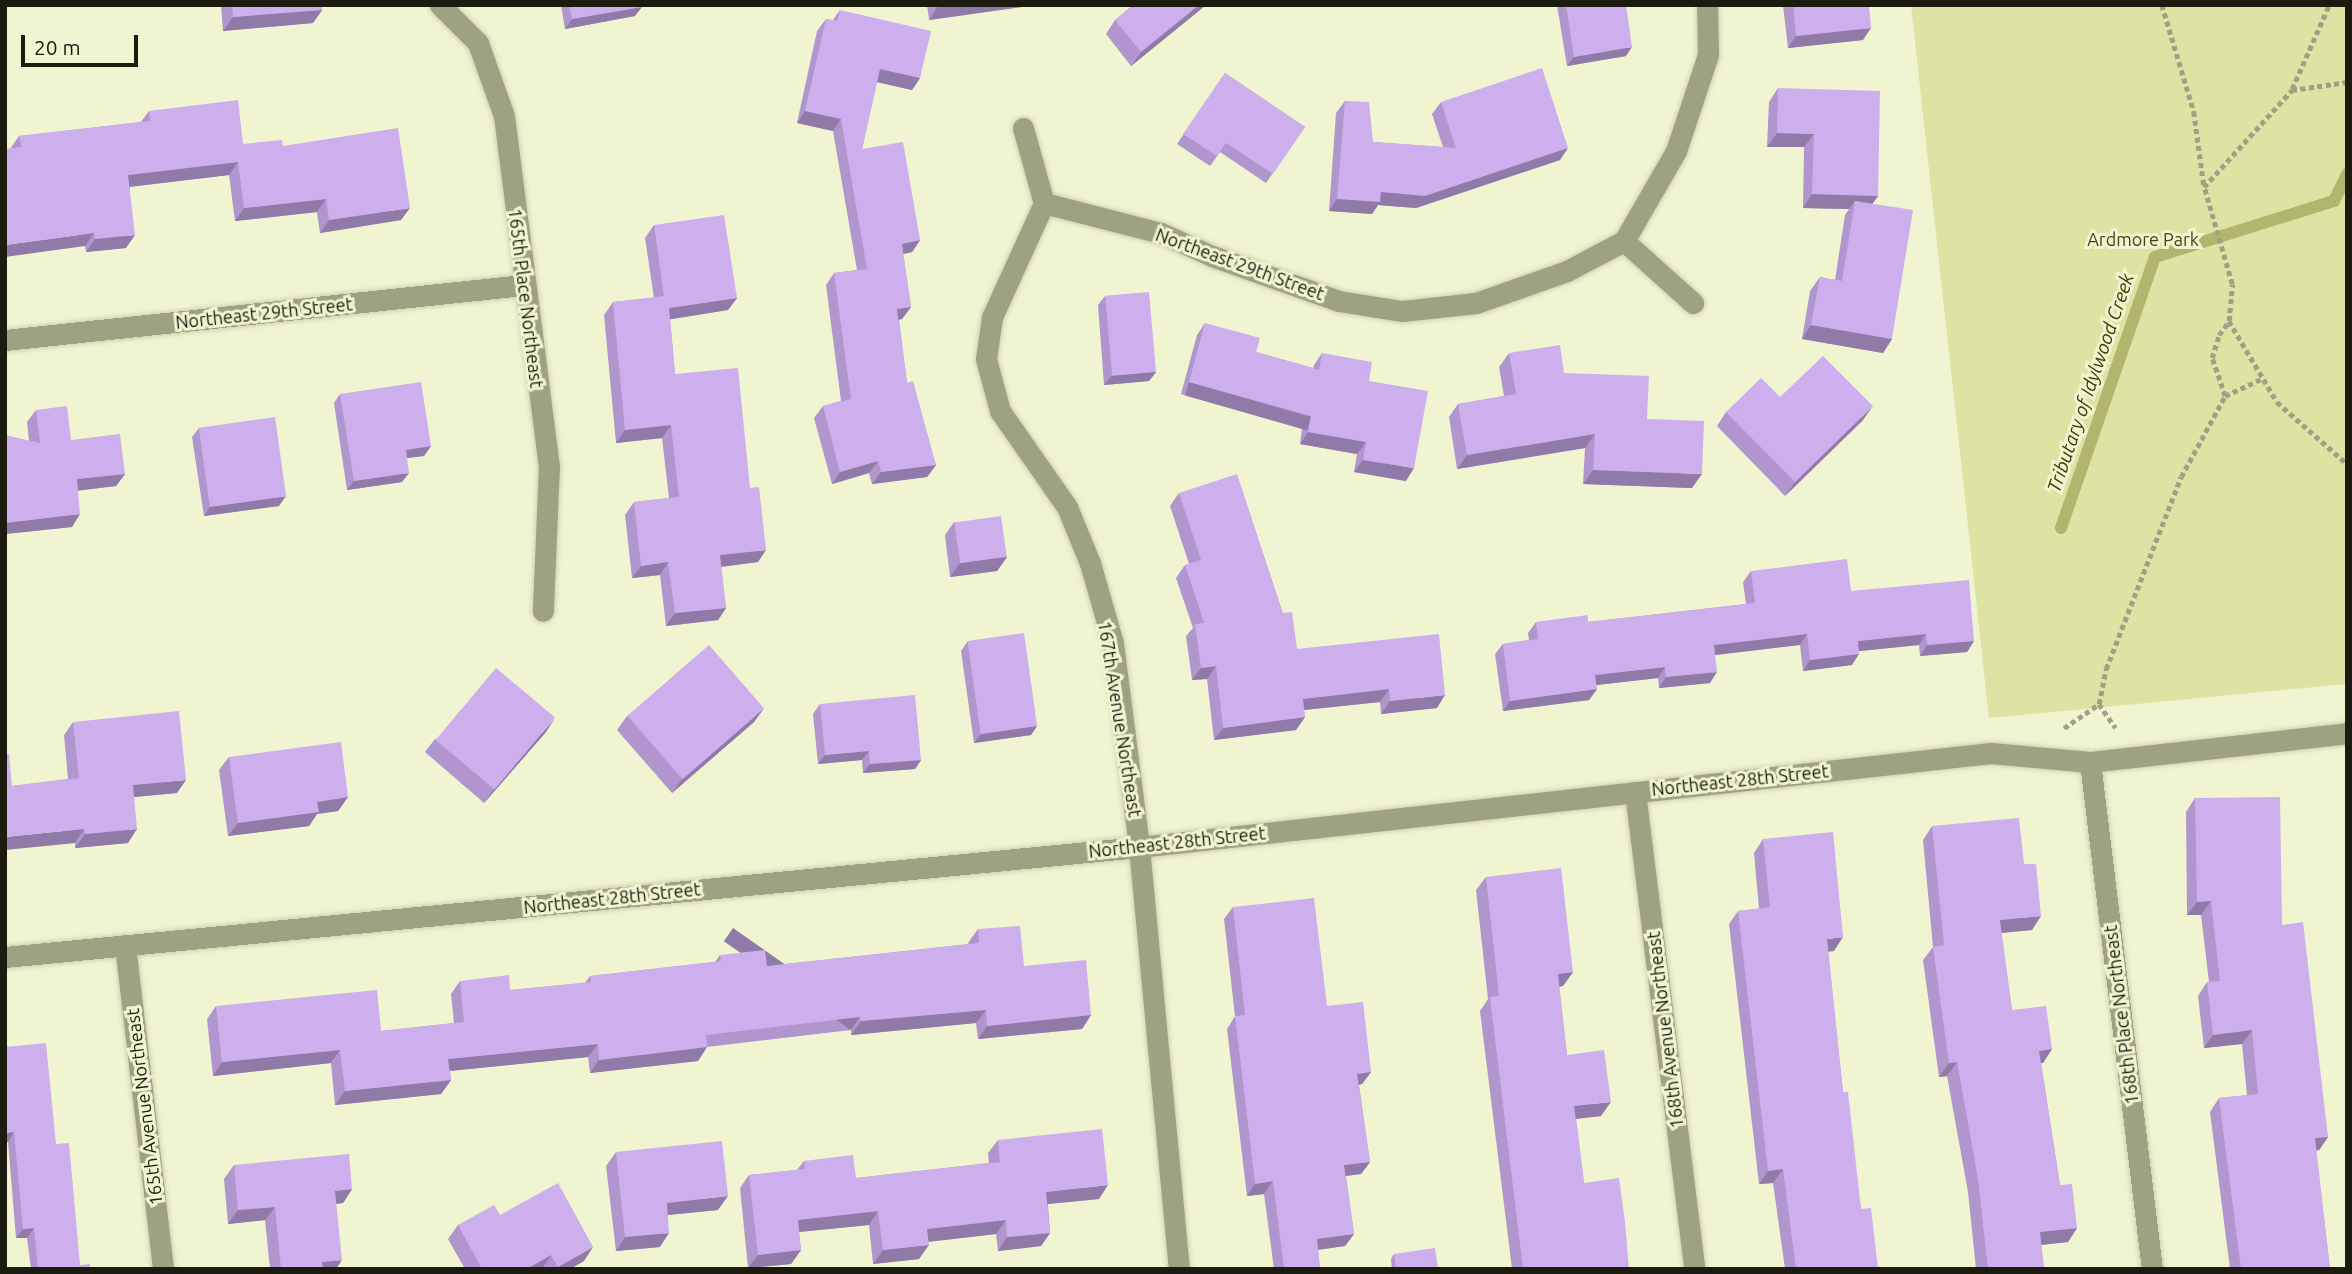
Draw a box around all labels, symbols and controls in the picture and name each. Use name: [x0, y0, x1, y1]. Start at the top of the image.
scale bar: [24, 21, 142, 65]
text: 20 m: [34, 35, 81, 59]
street label: 165th Place Northeast: [504, 207, 548, 389]
street label: Northeast 29th Street: [1153, 223, 1327, 305]
park label: Ardmore Park: [2087, 228, 2199, 250]
water label: Tributary of Idylwood Creek: [2043, 271, 2139, 495]
street label: Northeast 29th Street: [174, 293, 354, 333]
street label: 167th Avenue Northeast: [1094, 619, 1146, 819]
street label: Northeast 28th Street: [1650, 760, 1830, 800]
street label: Northeast 28th Street: [1087, 822, 1267, 862]
street label: Northeast 28th Street: [522, 878, 702, 918]
street label: 168th Place Northeast: [2099, 924, 2143, 1106]
street label: 168th Avenue Northeast: [1642, 930, 1688, 1130]
street label: 165th Avenue Northeast: [121, 1007, 167, 1207]

